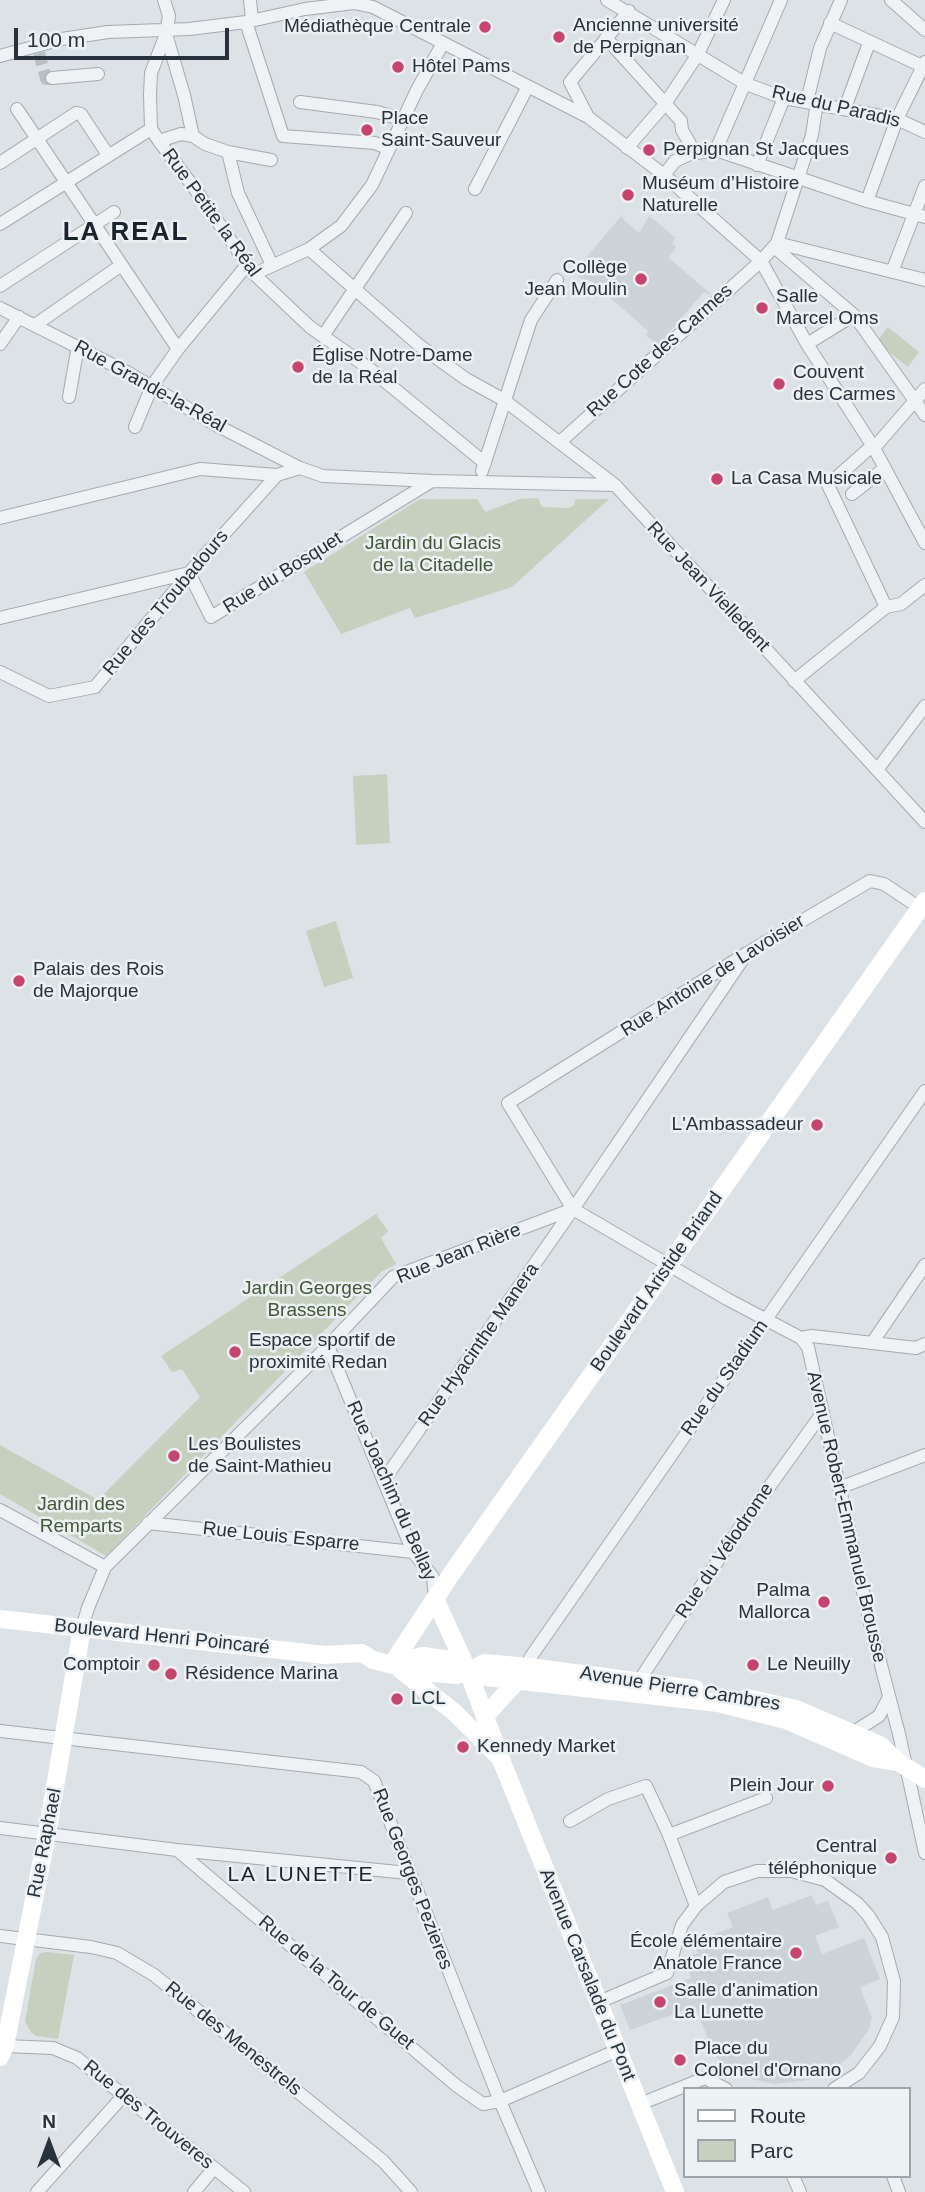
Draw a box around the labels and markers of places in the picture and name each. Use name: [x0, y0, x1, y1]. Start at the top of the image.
place label: Ancienne université de Perpignan: [573, 15, 739, 59]
place label: Médiathèque Centrale: [284, 16, 471, 38]
marker: Médiathèque Centrale: [477, 19, 493, 35]
marker: Ancienne université de Perpignan: [551, 29, 567, 45]
place label: Hôtel Pams: [412, 56, 510, 78]
marker: Hôtel Pams: [390, 59, 406, 75]
place label: Place Saint-Sauveur: [381, 108, 501, 152]
marker: Place Saint-Sauveur: [359, 122, 375, 138]
place label: Perpignan St Jacques: [663, 139, 849, 161]
marker: Perpignan St Jacques: [641, 142, 657, 158]
place label: Muséum d’Histoire Naturelle: [642, 173, 799, 217]
marker: Muséum d’Histoire Naturelle: [620, 187, 636, 203]
place label: Collège Jean Moulin: [525, 257, 627, 301]
marker: Collège Jean Moulin: [633, 271, 649, 287]
place label: Salle Marcel Oms: [776, 286, 878, 330]
marker: Salle Marcel Oms: [754, 300, 770, 316]
place label: Église Notre-Dame de la Réal: [312, 345, 472, 389]
marker: Église Notre-Dame de la Réal: [290, 359, 306, 375]
place label: Couvent des Carmes: [793, 362, 895, 406]
marker: Couvent des Carmes: [771, 376, 787, 392]
place label: La Casa Musicale: [731, 468, 882, 490]
marker: La Casa Musicale: [709, 471, 725, 487]
place label: Palais des Rois de Majorque: [33, 959, 164, 1003]
marker: Palais des Rois de Majorque: [11, 973, 27, 989]
place label: L'Ambassadeur: [672, 1114, 803, 1136]
marker: L'Ambassadeur: [809, 1117, 825, 1133]
place label: Espace sportif de proximité Redan: [249, 1330, 396, 1374]
marker: Espace sportif de proximité Redan: [227, 1344, 243, 1360]
place label: Les Boulistes de Saint-Mathieu: [188, 1434, 332, 1478]
marker: Les Boulistes de Saint-Mathieu: [166, 1448, 182, 1464]
place label: Palma Mallorca: [738, 1580, 810, 1624]
marker: Palma Mallorca: [816, 1594, 832, 1610]
place label: Comptoir: [63, 1654, 140, 1676]
place label: Le Neuilly: [767, 1654, 850, 1676]
marker: Comptoir: [146, 1657, 162, 1673]
marker: Le Neuilly: [745, 1657, 761, 1673]
place label: Résidence Marina: [185, 1663, 338, 1685]
marker: Résidence Marina: [163, 1666, 179, 1682]
place label: LCL: [411, 1688, 446, 1710]
marker: LCL: [389, 1691, 405, 1707]
place label: Kennedy Market: [477, 1736, 615, 1758]
marker: Kennedy Market: [455, 1739, 471, 1755]
place label: Plein Jour: [730, 1775, 814, 1797]
marker: Plein Jour: [820, 1778, 836, 1794]
place label: Central téléphonique: [768, 1836, 877, 1880]
marker: Central téléphonique: [883, 1850, 899, 1866]
place label: École élémentaire Anatole France: [630, 1931, 782, 1975]
marker: École élémentaire Anatole France: [788, 1945, 804, 1961]
place label: Salle d'animation La Lunette: [674, 1980, 818, 2024]
marker: Salle d'animation La Lunette: [652, 1994, 668, 2010]
place label: Place du Colonel d'Ornano: [694, 2038, 841, 2082]
marker: Place du Colonel d'Ornano: [672, 2052, 688, 2068]

